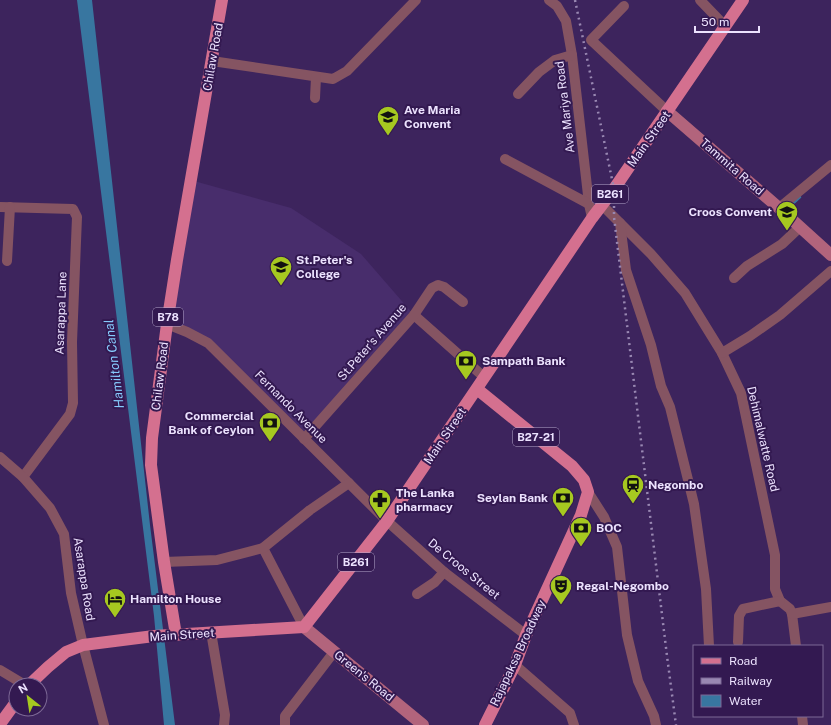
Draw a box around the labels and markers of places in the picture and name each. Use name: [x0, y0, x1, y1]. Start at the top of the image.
place label: Ave Maria Convent: [404, 103, 460, 131]
school or university icon: Ave Maria Convent: [375, 104, 401, 137]
school or university icon: Croos Convent: [774, 199, 800, 232]
place label: Croos Convent: [688, 205, 772, 219]
place label: St.Peter's College: [296, 253, 352, 281]
school or university icon: St.Peter's College: [268, 254, 294, 287]
bank icon: Sampath Bank: [453, 348, 479, 381]
place label: Sampath Bank: [482, 354, 566, 368]
place label: Commercial Bank of Ceylon: [168, 409, 254, 437]
bank icon: Commercial Bank of Ceylon: [257, 410, 283, 443]
station icon: Negombo: [620, 472, 646, 505]
place label: Negombo: [648, 478, 703, 492]
bank icon: Seylan Bank: [550, 485, 576, 518]
place label: The Lanka pharmacy: [396, 486, 455, 514]
pharmacy icon: The Lanka pharmacy: [367, 487, 393, 520]
place label: Seylan Bank: [477, 491, 548, 505]
bank icon: BOC: [568, 515, 594, 548]
place label: BOC: [596, 521, 622, 535]
theatre icon: Regal-Negombo: [548, 573, 574, 606]
place label: Regal-Negombo: [576, 579, 669, 593]
hotel icon: Hamilton House: [102, 586, 128, 619]
place label: Hamilton House: [130, 592, 221, 606]

